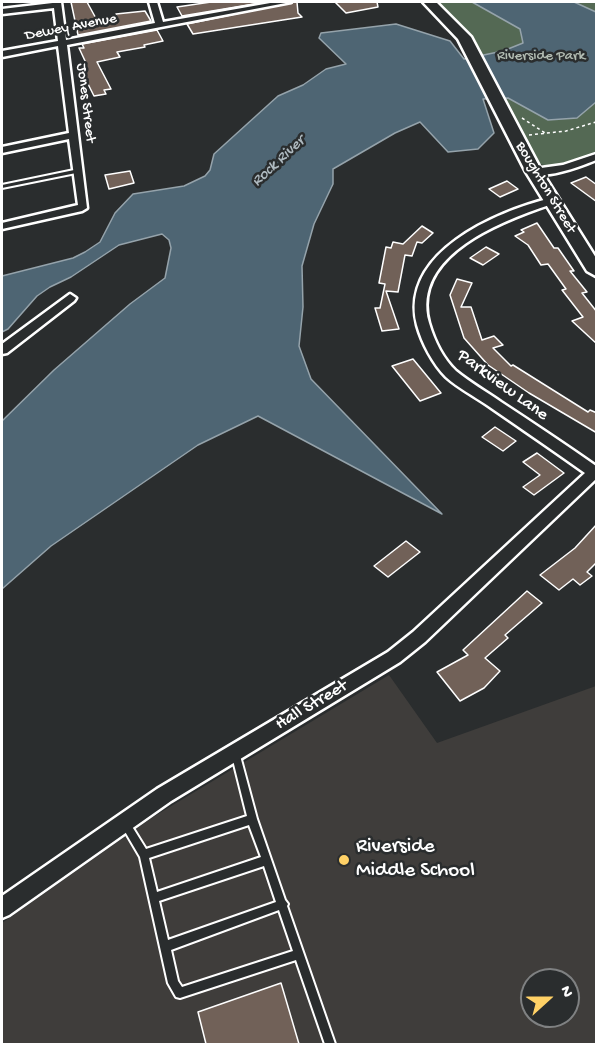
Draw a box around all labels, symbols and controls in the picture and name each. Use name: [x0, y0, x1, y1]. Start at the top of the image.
street label: Dewey Avenue: [24, 10, 118, 46]
park label: Riverside Park: [497, 48, 585, 66]
street label: Jones Street: [71, 62, 99, 144]
water label: Rock River: [248, 133, 310, 191]
street label: Boughton Street: [511, 139, 579, 237]
street label: Parkview Lane: [452, 345, 552, 427]
street label: Hall Street: [272, 676, 352, 736]
place label: Riverside Middle School: [356, 835, 475, 885]
marker: Riverside Middle School: [337, 853, 351, 867]
north arrow: [520, 968, 580, 1028]
text: N: [555, 984, 576, 1000]

